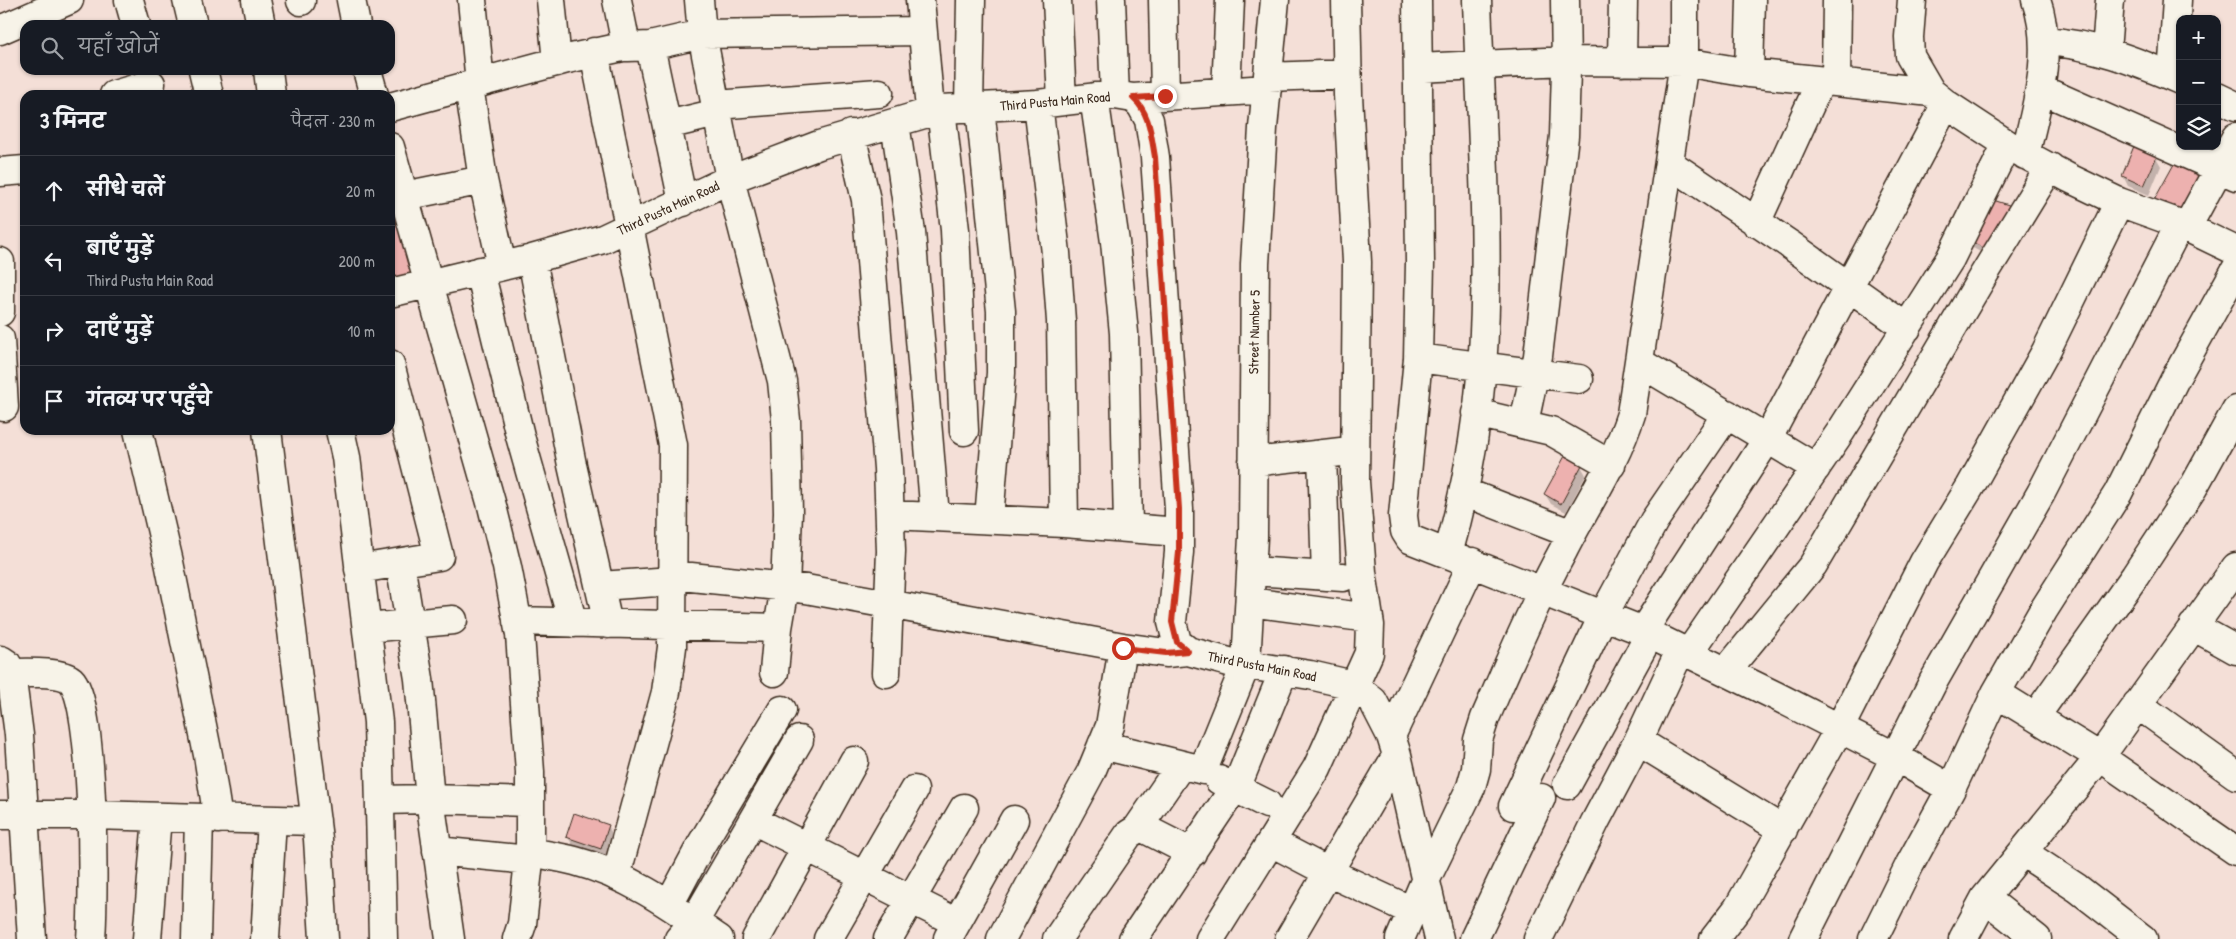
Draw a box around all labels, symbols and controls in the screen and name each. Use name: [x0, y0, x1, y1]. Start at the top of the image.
map controls: [2176, 15, 2221, 150]
button: +: [2176, 15, 2221, 60]
search box: [20, 20, 395, 75]
text: यहाँ खोजें: [78, 33, 159, 59]
icon: search: [38, 34, 66, 62]
button: −: [2176, 60, 2221, 105]
route end: [1154, 85, 1177, 108]
street label: Third Pusta Main Road: [999, 86, 1111, 115]
button: layers: [2176, 105, 2221, 150]
text: 3 मिनट: [40, 106, 105, 135]
text: पैदल · 230 m: [291, 110, 375, 132]
street label: Third Pusta Main Road: [614, 175, 722, 239]
text: सीधे चलें: [87, 176, 164, 202]
icon: ahead: [40, 177, 68, 205]
text: 20 m: [346, 180, 375, 202]
text: बाएँ मुड़ें: [87, 235, 153, 261]
icon: left: [40, 247, 68, 275]
text: 200 m: [339, 250, 375, 272]
text: Third Pusta Main Road: [87, 269, 213, 291]
street label: Street Number 5: [1243, 290, 1264, 374]
text: दाएँ मुड़ें: [87, 316, 153, 342]
icon: right: [40, 317, 68, 345]
text: 10 m: [347, 320, 375, 342]
text: गंतव्य पर पहुँचे: [87, 386, 211, 412]
icon: arrive: [40, 387, 68, 415]
route start: [1112, 637, 1135, 660]
street label: Third Pusta Main Road: [1206, 646, 1319, 685]

